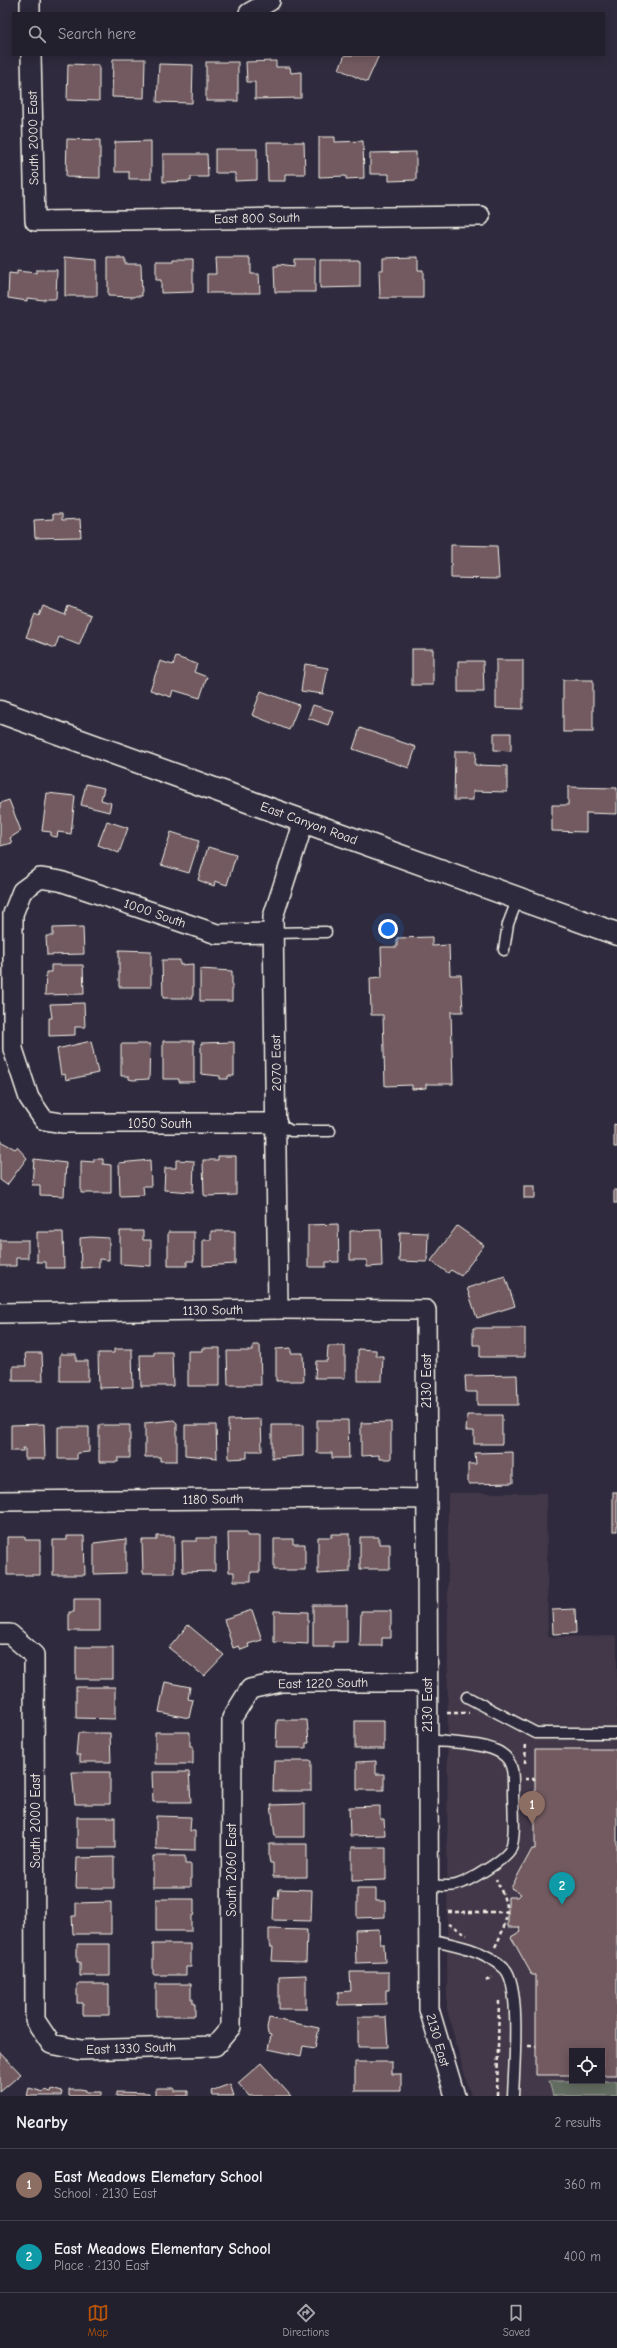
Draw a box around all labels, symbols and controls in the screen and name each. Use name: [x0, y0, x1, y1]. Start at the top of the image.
search box: [12, 12, 605, 56]
icon: search: [26, 23, 48, 45]
text: Search here: [58, 25, 136, 43]
street label: South 2000 East: [25, 89, 41, 185]
street label: East 800 South: [214, 210, 300, 226]
street label: East Canyon Road: [259, 799, 359, 847]
street label: 1000 South: [122, 895, 188, 931]
your location: [378, 919, 398, 939]
street label: 2070 East: [268, 1033, 284, 1092]
street label: 1050 South: [128, 1116, 192, 1131]
street label: 1130 South: [183, 1302, 243, 1318]
street label: 2130 East: [419, 1352, 434, 1408]
street label: 1180 South: [183, 1491, 243, 1507]
street label: East 1220 South: [278, 1675, 368, 1691]
street label: 2130 East: [420, 1676, 435, 1732]
street label: South 2000 East: [28, 1773, 43, 1868]
pin: 1: [519, 1791, 545, 1824]
street label: South 2060 East: [224, 1822, 239, 1917]
pin: 2: [549, 1872, 575, 1905]
street label: 2130 East: [423, 2012, 453, 2069]
street label: East 1330 South: [86, 2039, 176, 2057]
map controls: [569, 2048, 605, 2084]
button: locate: [569, 2048, 605, 2084]
text: Nearby: [16, 2113, 67, 2132]
text: 2 results: [554, 2115, 601, 2130]
text: East Meadows Elemetary School: [54, 2168, 263, 2186]
text: 1: [26, 2177, 32, 2192]
text: 360 m: [564, 2177, 601, 2192]
text: School · 2130 East: [54, 2186, 156, 2201]
text: East Meadows Elementary School: [54, 2240, 271, 2258]
text: 2: [26, 2249, 32, 2264]
text: 400 m: [564, 2249, 601, 2264]
text: Place · 2130 East: [54, 2258, 149, 2273]
tab: Map: [87, 2302, 109, 2339]
tab: Directions: [283, 2302, 329, 2339]
tab: Saved: [503, 2302, 530, 2339]

